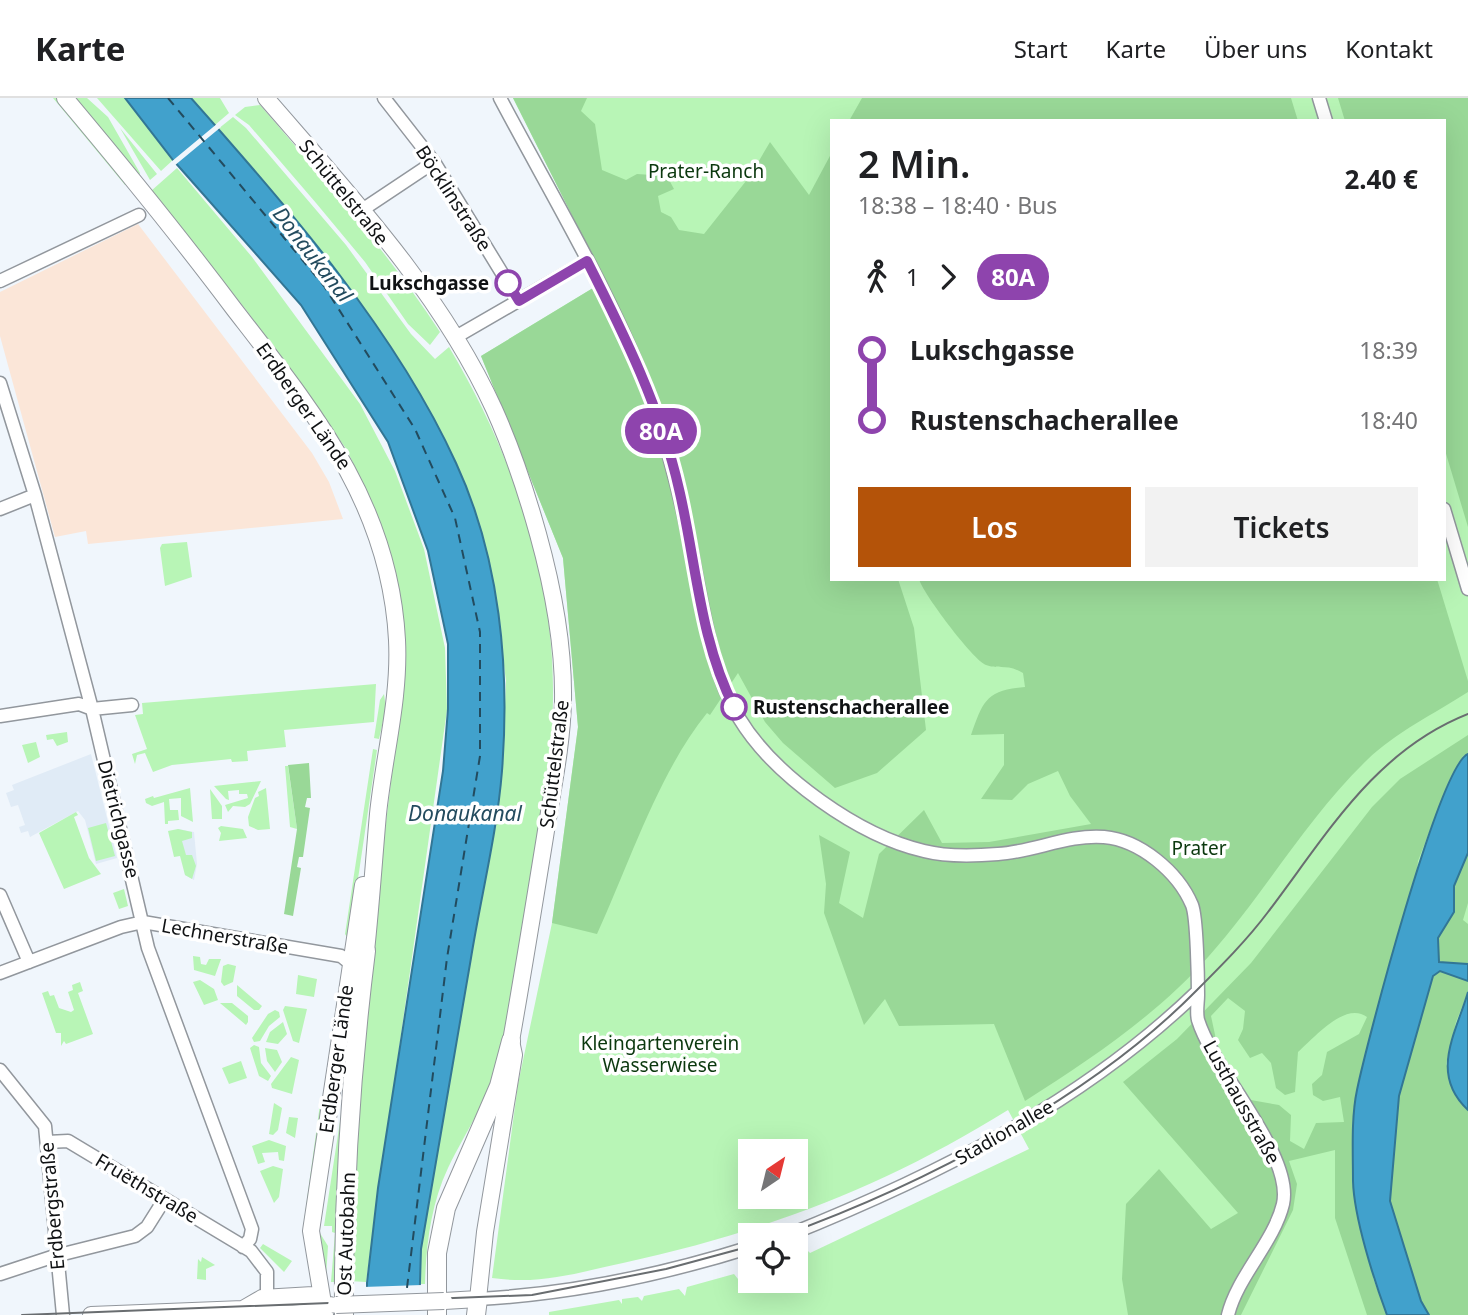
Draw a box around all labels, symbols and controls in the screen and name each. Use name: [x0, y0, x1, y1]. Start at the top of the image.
text: Karte: [35, 26, 125, 71]
text: Start: [1014, 32, 1068, 65]
text: Karte: [1106, 32, 1166, 65]
text: Über uns: [1204, 32, 1307, 65]
text: Kontakt: [1345, 32, 1433, 65]
street label: Schüttelstraße: [293, 134, 395, 250]
text: 2 Min.: [858, 137, 970, 189]
street label: Böcklinstraße: [410, 140, 498, 256]
park label: Prater-Ranch: [648, 158, 764, 184]
text: 2.40 €: [1344, 161, 1418, 197]
text: 18:38 – 18:40 · Bus: [858, 189, 1057, 221]
water label: Donaukanal: [267, 201, 359, 308]
icon: walk: [858, 258, 896, 296]
icon: forward: [929, 258, 967, 296]
text: 80A: [991, 260, 1035, 293]
text: 1: [906, 261, 919, 293]
place label: Lukschgasse: [369, 270, 489, 296]
marker: Lukschgasse: [495, 270, 521, 296]
text: Lukschgasse: [910, 332, 1075, 368]
text: 18:39: [1359, 334, 1418, 366]
street label: Erdberger Lände: [250, 337, 358, 475]
text: Rustenschacherallee: [910, 402, 1179, 438]
text: 18:40: [1359, 404, 1418, 436]
line badge: 80A: [621, 408, 701, 454]
text: 80A: [639, 414, 683, 447]
button: Los: [858, 487, 1131, 567]
button: Tickets: [1145, 487, 1418, 567]
marker: Rustenschacherallee: [721, 694, 747, 720]
place label: Rustenschacherallee: [753, 694, 949, 720]
street label: Schüttelstraße: [533, 698, 575, 830]
street label: Dietrichgasse: [92, 757, 146, 881]
water label: Donaukanal: [408, 799, 523, 827]
park label: Prater: [1171, 835, 1227, 861]
street label: Lechnerstraße: [159, 912, 291, 960]
street label: Erdberger Lände: [313, 983, 359, 1135]
park label: Kleingartenverein Wasserwiese: [581, 1030, 739, 1078]
street label: Lusthausstraße: [1197, 1035, 1287, 1169]
street label: Stadionallee: [950, 1093, 1058, 1171]
north arrow: [738, 1139, 808, 1209]
map controls: [738, 1139, 808, 1293]
street label: Erdbergstraße: [33, 1141, 71, 1271]
street label: Fruëthstraße: [91, 1147, 203, 1229]
street label: Ost Autobahn: [331, 1172, 361, 1296]
button: locate: [738, 1223, 808, 1293]

